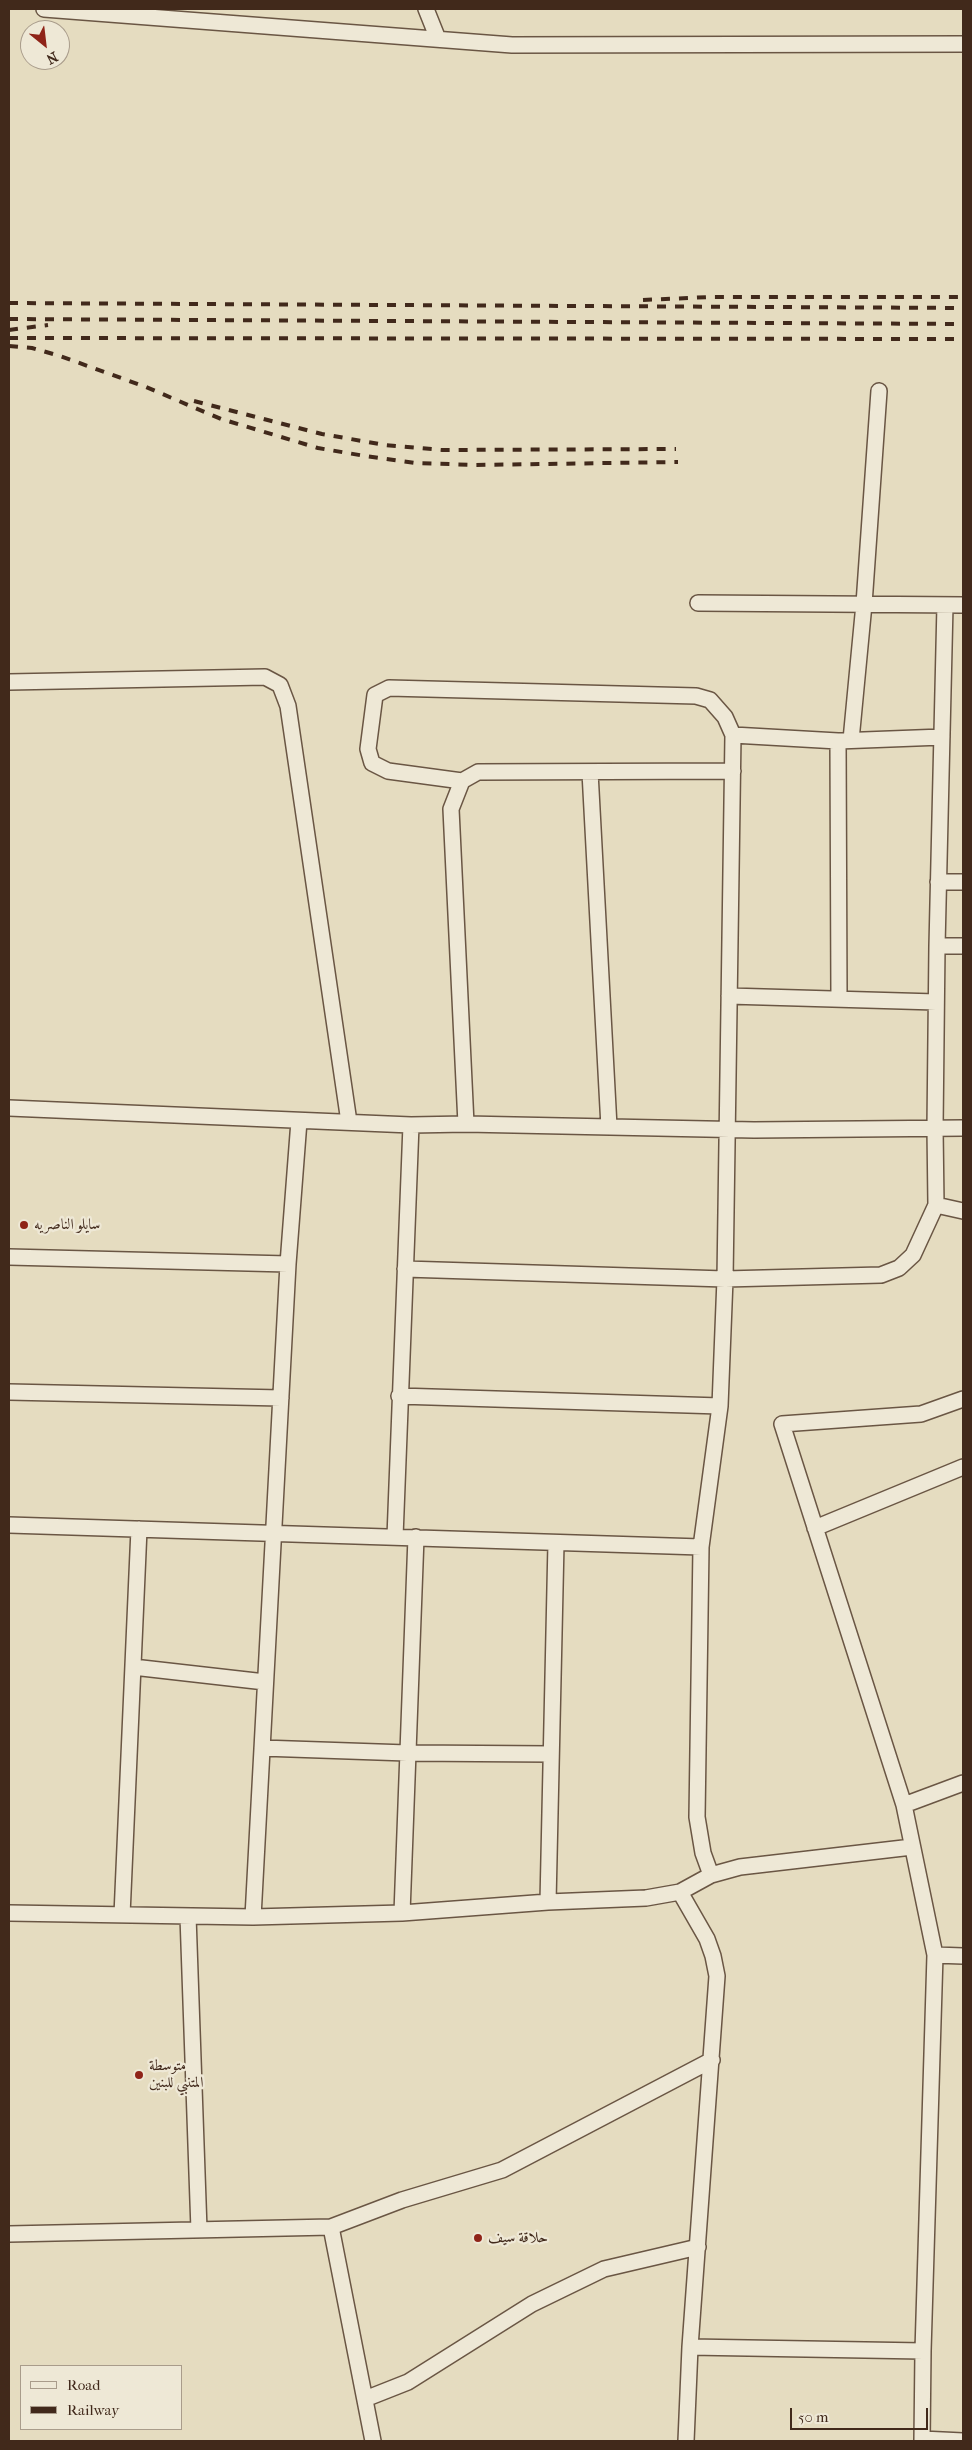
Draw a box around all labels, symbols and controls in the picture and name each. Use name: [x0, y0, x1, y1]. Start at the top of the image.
north arrow: [20, 20, 70, 70]
text: N: [43, 48, 61, 68]
place label: سايلو الناصريه: [34, 1216, 100, 1234]
marker: سايلو الناصريه: [18, 1219, 30, 1231]
place label: متوسطة المتنبي للبنين: [149, 2057, 203, 2092]
marker: متوسطة المتنبي للبنين: [133, 2069, 145, 2081]
place label: حلاقة سيف: [488, 2229, 548, 2247]
marker: حلاقة سيف: [472, 2232, 484, 2244]
legend: [20, 2365, 182, 2430]
text: Road: [67, 2376, 100, 2394]
scale bar: [792, 2398, 930, 2430]
text: Railway: [67, 2401, 119, 2419]
text: 50 m: [798, 2408, 828, 2426]

